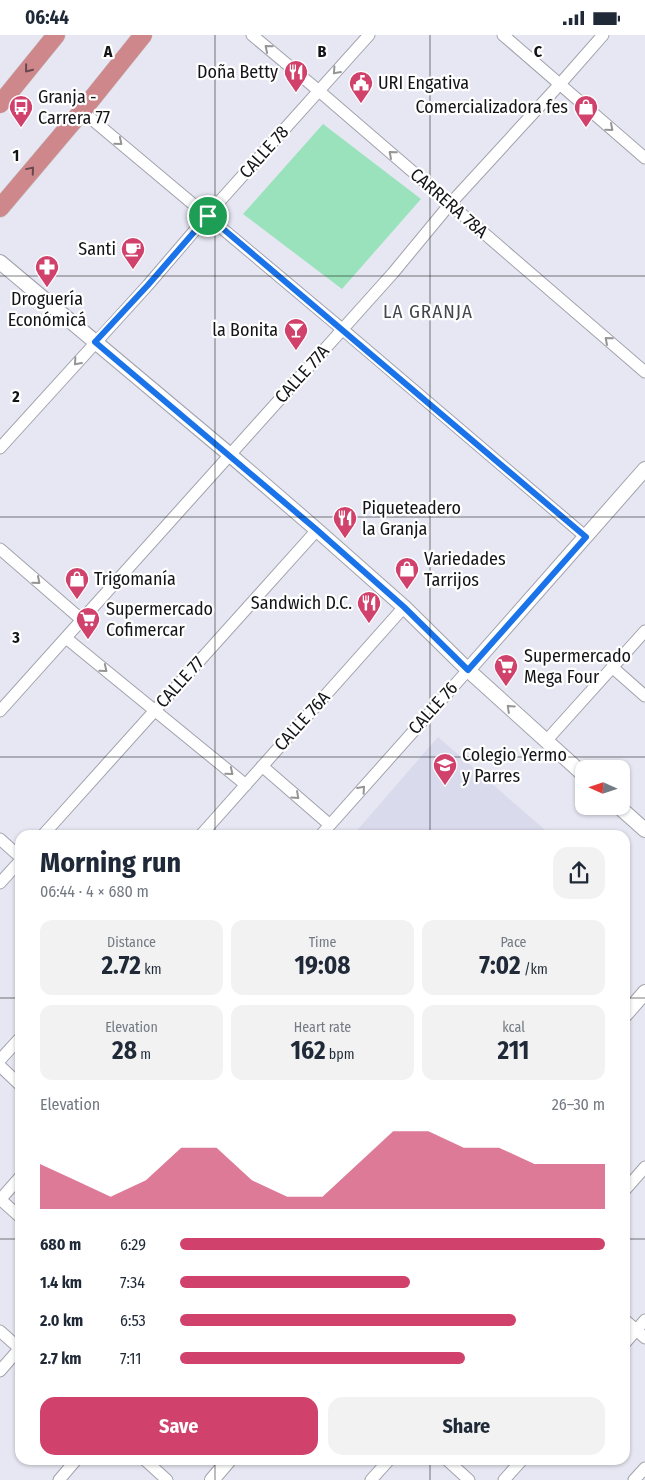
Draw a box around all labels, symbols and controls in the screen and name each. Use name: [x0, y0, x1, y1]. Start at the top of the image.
text: 06:44: [25, 6, 69, 29]
text: A: [103, 42, 113, 61]
text: B: [318, 42, 327, 61]
text: C: [534, 42, 543, 61]
one-way arrow: [265, 45, 274, 54]
restaurant icon: Doña Betty: [283, 59, 309, 93]
place label: Doña Betty: [197, 61, 278, 83]
one-way arrow: [25, 63, 33, 72]
one-way arrow: [333, 66, 342, 75]
public building icon: URI Engativa: [348, 70, 374, 104]
place label: URI Engativa: [378, 72, 469, 94]
place label: Granja - Carrera 77: [38, 86, 110, 129]
bus stop icon: Granja - Carrera 77: [8, 94, 34, 128]
shop icon: Comercializadora fes: [573, 94, 599, 128]
place label: Comercializadora fes: [416, 96, 568, 118]
street label: CALLE 78: [235, 121, 293, 183]
one-way arrow: [605, 122, 614, 131]
one-way arrow: [113, 136, 122, 144]
text: 1: [13, 146, 19, 165]
one-way arrow: [389, 151, 398, 160]
street label: CARRERA 78A: [406, 163, 493, 243]
one-way arrow: [26, 167, 35, 176]
pin: [187, 195, 229, 237]
icon: arrive: [194, 202, 222, 230]
cafe icon: Santi: [120, 236, 146, 270]
place label: Santi: [78, 238, 116, 260]
pharmacy icon: Droguería Económicá: [34, 254, 60, 288]
place label: Droguería Económicá: [8, 288, 86, 331]
district label: LA GRANJA: [383, 300, 473, 323]
bar icon: la Bonita: [283, 317, 309, 351]
place label: la Bonita: [212, 319, 278, 341]
one-way arrow: [605, 337, 614, 346]
street label: CALLE 77A: [270, 340, 334, 408]
one-way arrow: [74, 357, 83, 366]
text: 2: [11, 387, 20, 406]
place label: Piqueteadero la Granja: [362, 497, 461, 540]
restaurant icon: Piqueteadero la Granja: [332, 505, 358, 539]
place label: Variedades Tarrijos: [424, 548, 506, 591]
shop icon: Variedades Tarrijos: [394, 556, 420, 590]
shop icon: Trigomanía: [64, 566, 90, 600]
place label: Trigomanía: [94, 568, 176, 590]
one-way arrow: [31, 575, 40, 584]
restaurant icon: Sandwich D.C.: [356, 590, 382, 624]
place label: Sandwich D.C.: [251, 592, 352, 614]
place label: Supermercado Cofimercar: [106, 598, 213, 641]
supermarket icon: Supermercado Cofimercar: [75, 606, 101, 640]
text: 3: [11, 628, 20, 647]
place label: Supermercado Mega Four: [524, 645, 631, 688]
street label: CALLE 77: [151, 652, 209, 712]
supermarket icon: Supermercado Mega Four: [493, 653, 519, 687]
one-way arrow: [98, 663, 107, 671]
street label: CALLE 76: [404, 677, 462, 739]
street label: CALLE 76A: [270, 686, 335, 755]
one-way arrow: [506, 705, 515, 714]
place label: Colegio Yermo y Parres: [462, 744, 567, 787]
school or university icon: Colegio Yermo y Parres: [432, 752, 458, 786]
north arrow: [575, 760, 630, 815]
map controls: [575, 760, 630, 815]
one-way arrow: [224, 766, 233, 775]
one-way arrow: [356, 786, 365, 795]
one-way arrow: [290, 790, 299, 798]
text: Morning run: [40, 846, 181, 879]
button: share: [553, 847, 605, 899]
text: 06:44 · 4 × 680 m: [40, 882, 149, 901]
text: Distance: [107, 934, 156, 951]
text: Time: [309, 934, 336, 951]
text: Pace: [500, 934, 527, 951]
text: 2.72: [101, 951, 141, 981]
text: 19:08: [294, 951, 351, 981]
text: 7:02: [479, 951, 521, 981]
text: km: [141, 961, 162, 978]
text: /km: [521, 961, 548, 978]
text: Elevation: [105, 1019, 158, 1036]
text: Heart rate: [294, 1019, 351, 1036]
text: kcal: [502, 1019, 525, 1036]
text: 28: [112, 1036, 137, 1066]
text: 162: [291, 1036, 326, 1066]
text: 211: [498, 1036, 529, 1066]
text: m: [137, 1046, 151, 1063]
text: bpm: [326, 1046, 354, 1063]
text: Elevation: [40, 1095, 100, 1114]
text: 26–30 m: [552, 1095, 605, 1114]
text: 680 m: [40, 1235, 81, 1254]
text: 6:29: [120, 1235, 146, 1254]
text: 1.4 km: [40, 1273, 82, 1292]
text: 7:34: [120, 1273, 145, 1292]
text: 2.0 km: [40, 1311, 83, 1330]
text: 6:53: [120, 1311, 146, 1330]
text: 2.7 km: [40, 1349, 82, 1368]
text: 7:11: [120, 1349, 141, 1368]
button: Save: [40, 1397, 318, 1455]
button: Share: [328, 1397, 605, 1455]

